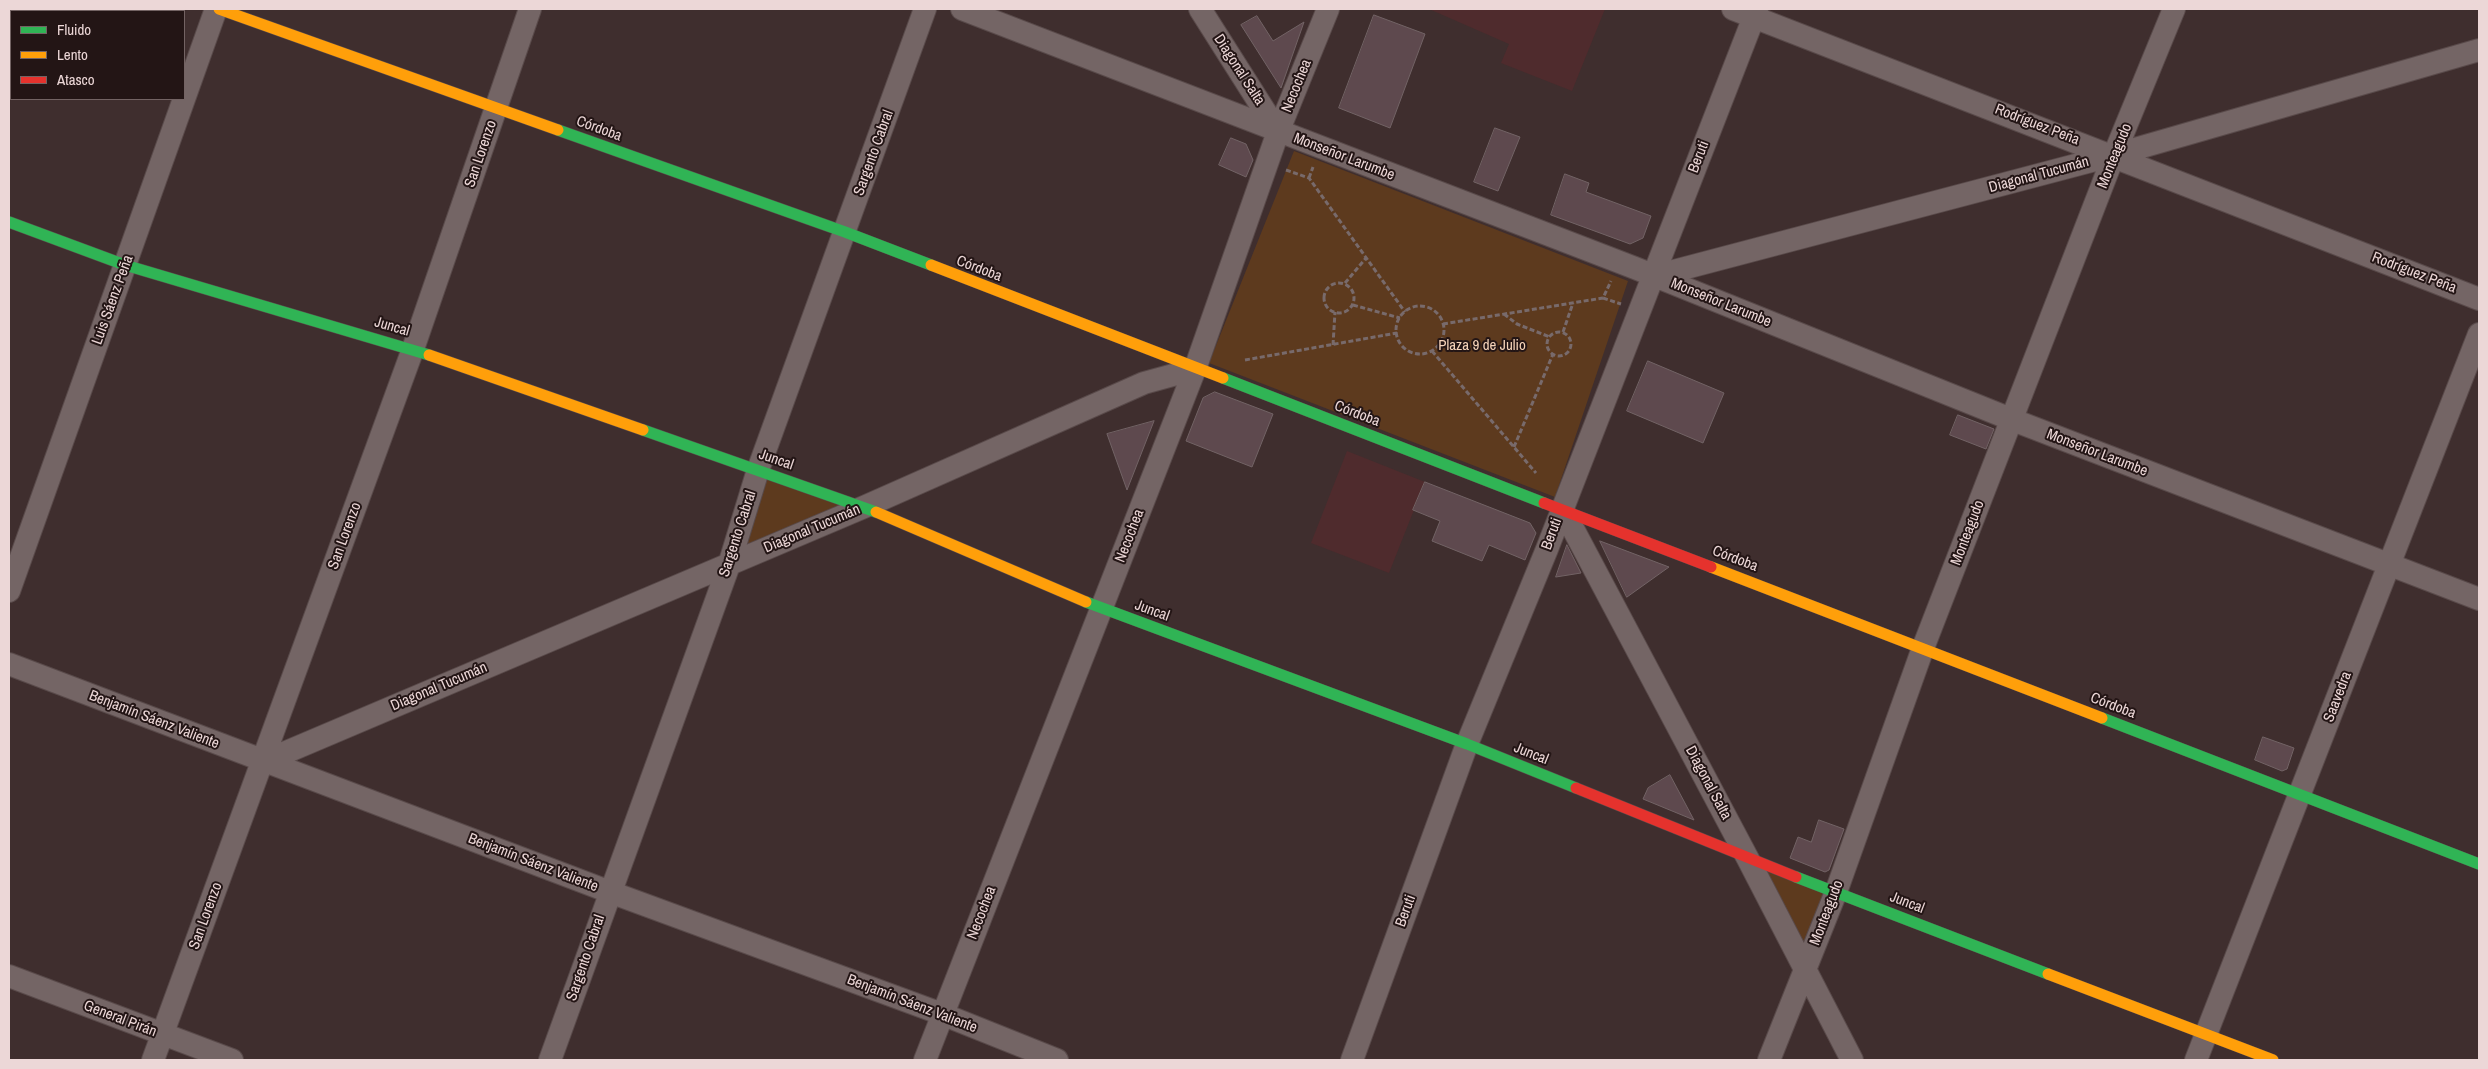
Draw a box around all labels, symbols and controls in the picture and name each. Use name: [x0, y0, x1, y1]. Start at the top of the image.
legend: [10, 10, 185, 100]
text: Fluido: [57, 19, 91, 40]
street label: Diagonal Salta: [1209, 31, 1269, 109]
text: Lento: [57, 44, 88, 65]
street label: Necochea: [1278, 57, 1316, 115]
text: Atasco: [57, 69, 95, 90]
street label: Rodríguez Peña: [1992, 101, 2082, 149]
street label: Sargento Cabral: [850, 108, 898, 198]
street label: Córdoba: [574, 112, 624, 146]
street label: San Lorenzo: [461, 118, 501, 190]
street label: Monteagudo: [2094, 121, 2136, 191]
street label: Monseñor Larumbe: [1291, 129, 1397, 185]
street label: Beruti: [1685, 138, 1713, 176]
street label: Diagonal Tucumán: [1987, 153, 2091, 197]
street label: Rodríguez Peña: [2369, 249, 2459, 297]
street label: Córdoba: [954, 252, 1004, 286]
street label: Luis Sáenz Peña: [89, 253, 137, 347]
street label: Monseñor Larumbe: [1668, 275, 1774, 331]
street label: Juncal: [372, 313, 412, 341]
park label: Plaza 9 de Julio: [1438, 337, 1526, 355]
street label: Córdoba: [1332, 397, 1382, 431]
street label: Monseñor Larumbe: [2044, 425, 2150, 481]
street label: Juncal: [756, 446, 796, 474]
street label: Sargento Cabral: [716, 489, 760, 579]
street label: Monteagudo: [1947, 498, 1989, 568]
street label: San Lorenzo: [325, 500, 365, 572]
street label: Diagonal Tucumán: [761, 501, 863, 557]
street label: Necochea: [1112, 507, 1148, 565]
street label: Beruti: [1538, 516, 1566, 552]
street label: Córdoba: [1710, 542, 1760, 576]
street label: Juncal: [1132, 596, 1172, 626]
street label: Diagonal Tucumán: [388, 659, 490, 715]
street label: Saavedra: [2320, 669, 2356, 725]
street label: Benjamín Sáenz Valiente: [86, 687, 222, 753]
street label: Córdoba: [2088, 689, 2138, 723]
street label: Juncal: [1511, 739, 1551, 769]
street label: Diagonal Salta: [1681, 743, 1735, 823]
street label: Benjamín Sáenz Valiente: [465, 830, 601, 896]
street label: Monteagudo: [1806, 878, 1848, 948]
street label: San Lorenzo: [186, 880, 226, 952]
street label: Necochea: [964, 884, 1000, 942]
street label: Juncal: [1887, 888, 1927, 918]
street label: Beruti: [1392, 893, 1420, 929]
street label: Sargento Cabral: [563, 913, 609, 1003]
street label: Benjamín Sáenz Valiente: [844, 971, 980, 1037]
street label: General Pirán: [81, 997, 159, 1041]

